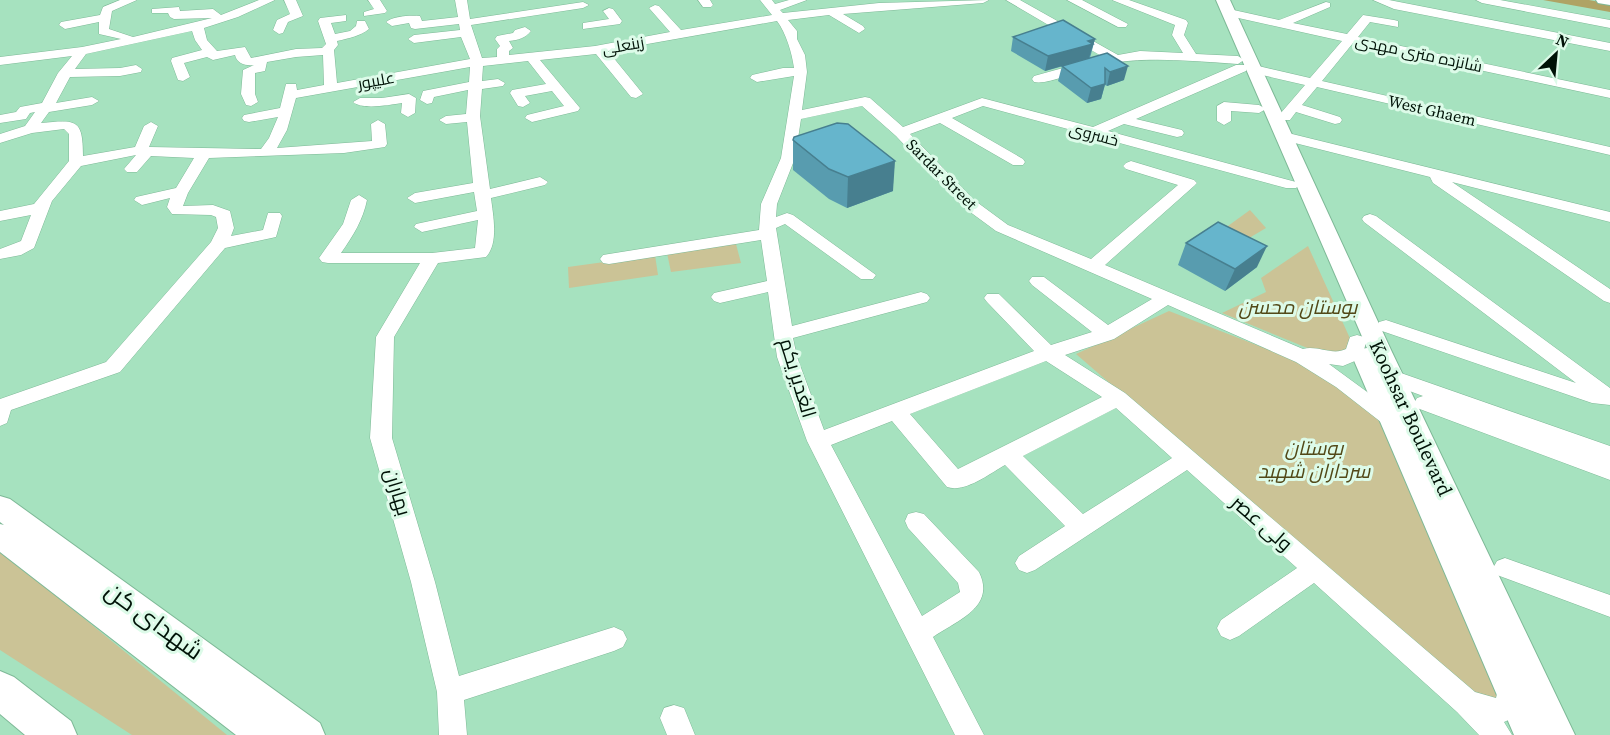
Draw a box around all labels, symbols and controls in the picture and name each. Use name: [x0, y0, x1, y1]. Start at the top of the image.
north arrow: [1526, 24, 1586, 84]
text: N: [1553, 28, 1573, 53]
street label: شانزده متری مهدی: [1353, 29, 1485, 77]
street label: زینعلی: [600, 30, 646, 60]
street label: علیپور: [355, 66, 396, 94]
street label: West Ghaem: [1386, 89, 1478, 131]
street label: خسروی: [1067, 117, 1121, 151]
street label: Sardar Street: [902, 134, 983, 215]
park label: بوستان محسن: [1239, 293, 1359, 321]
street label: الغدیر یکم: [773, 335, 823, 421]
street label: Koohsar Boulevard: [1363, 335, 1460, 501]
park label: بوستان سرداران شهید: [1258, 434, 1371, 485]
street label: بهاران: [378, 465, 418, 519]
street label: ولی عصر: [1225, 488, 1299, 558]
street label: شهدای کن: [99, 574, 210, 667]

